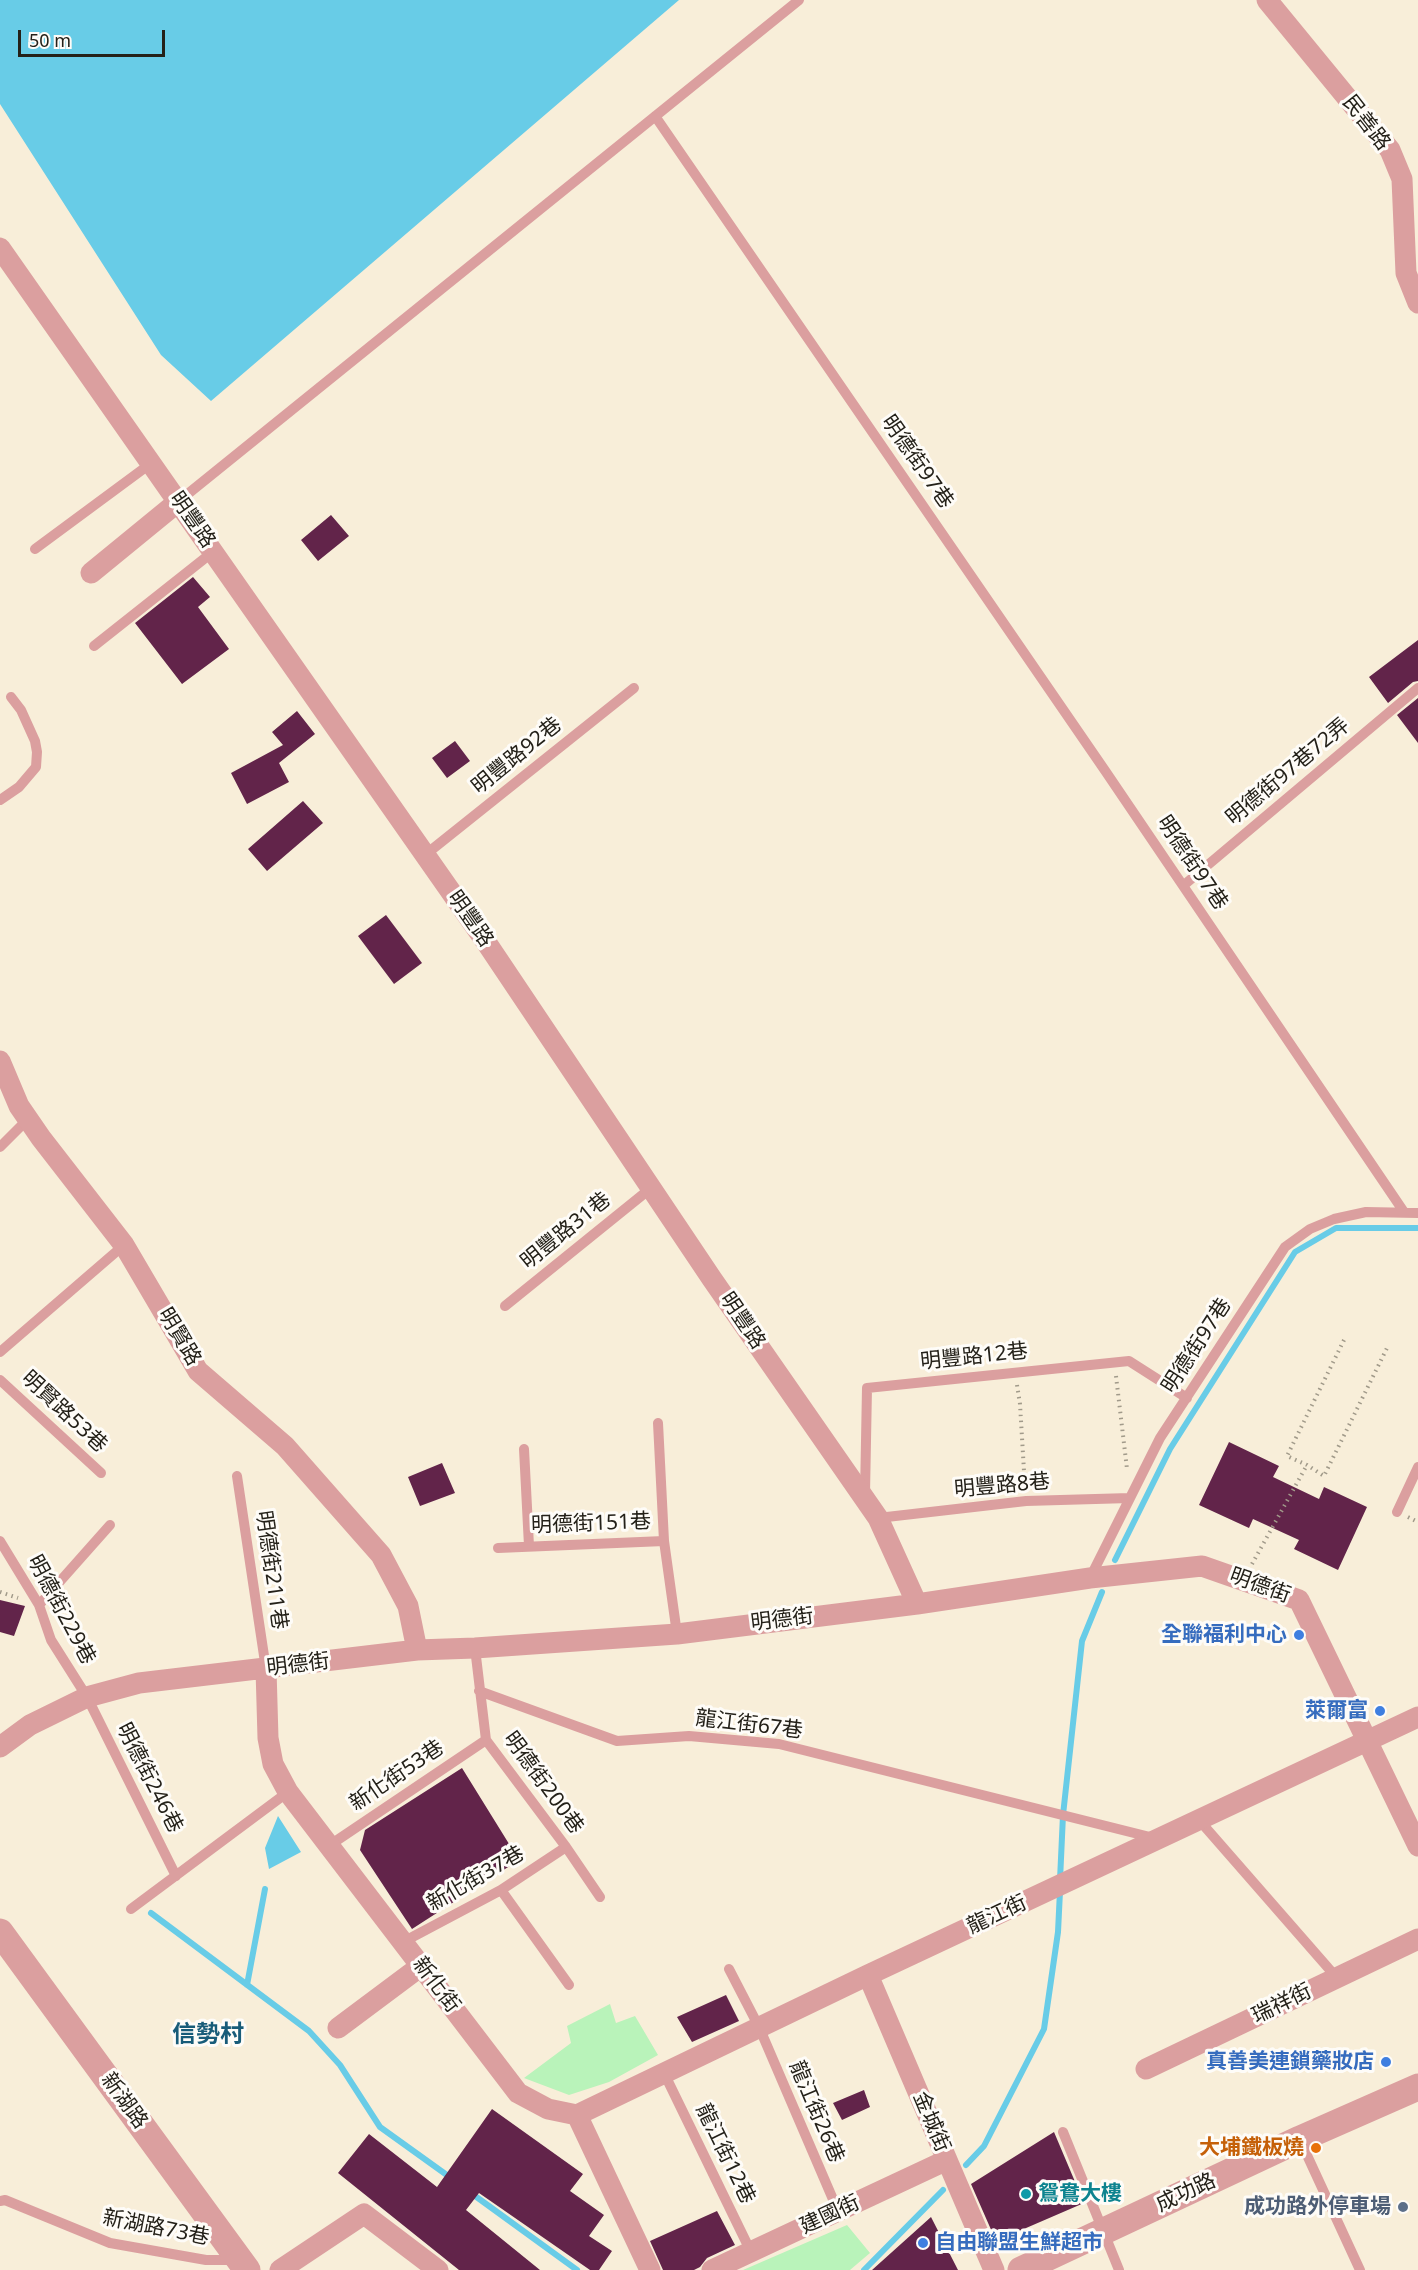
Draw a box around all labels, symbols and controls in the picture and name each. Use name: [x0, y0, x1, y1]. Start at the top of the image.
scale bar: [21, 18, 168, 56]
text: 50 m: [29, 28, 71, 52]
street label: 民善路: [1337, 90, 1395, 156]
street label: 明德街97巷: [876, 411, 958, 513]
street label: 明豐路: [164, 487, 220, 553]
street label: 明豐路92巷: [467, 712, 567, 800]
street label: 明德街97巷72弄: [1221, 713, 1355, 831]
street label: 明德街97巷: [1151, 811, 1233, 915]
street label: 明豐路: [442, 886, 498, 952]
street label: 明豐路31巷: [516, 1187, 616, 1275]
street label: 明豐路: [714, 1288, 770, 1354]
street label: 明德街97巷: [1157, 1294, 1237, 1398]
street label: 明賢路: [152, 1304, 206, 1370]
street label: 明豐路12巷: [919, 1339, 1029, 1375]
street label: 明賢路53巷: [16, 1366, 112, 1458]
street label: 明豐路8巷: [953, 1469, 1051, 1503]
street label: 明德街211巷: [250, 1509, 292, 1631]
street label: 明德街151巷: [531, 1509, 651, 1539]
street label: 明德街229巷: [22, 1551, 100, 1669]
street label: 明德街: [1226, 1563, 1294, 1609]
street label: 明德街: [749, 1604, 815, 1636]
place label: 全聯福利中心: [1161, 1622, 1287, 1648]
marker: 全聯福利中心: [1292, 1628, 1306, 1642]
street label: 明德街: [265, 1649, 331, 1681]
place label: 萊爾富: [1305, 1698, 1368, 1724]
marker: 萊爾富: [1373, 1704, 1387, 1718]
street label: 龍江街67巷: [694, 1706, 804, 1744]
street label: 明德街246巷: [111, 1719, 187, 1837]
street label: 明德街200巷: [498, 1727, 588, 1839]
street label: 新化街53巷: [345, 1735, 449, 1817]
street label: 新化街37巷: [423, 1841, 529, 1917]
street label: 龍江街: [963, 1890, 1031, 1940]
street label: 新化街: [407, 1952, 465, 2018]
street label: 瑞祥街: [1248, 1979, 1316, 2029]
district label: 信勢村: [172, 2021, 244, 2049]
place label: 真善美連鎖藥妝店: [1206, 2049, 1374, 2075]
marker: 真善美連鎖藥妝店: [1379, 2055, 1393, 2069]
street label: 龍江街26巷: [783, 2057, 849, 2167]
street label: 新湖路: [95, 2068, 153, 2134]
street label: 金城街: [907, 2088, 955, 2156]
street label: 龍江街12巷: [690, 2100, 760, 2208]
place label: 大埔鐵板燒: [1199, 2135, 1304, 2161]
marker: 大埔鐵板燒: [1309, 2141, 1323, 2155]
street label: 成功路: [1152, 2168, 1220, 2218]
place label: 鴛鴦大樓: [1038, 2181, 1122, 2207]
marker: 鴛鴦大樓: [1019, 2187, 1033, 2201]
street label: 建國街: [796, 2190, 864, 2240]
place label: 成功路外停車場: [1244, 2194, 1391, 2220]
marker: 成功路外停車場: [1396, 2200, 1410, 2214]
street label: 新湖路73巷: [101, 2205, 211, 2251]
place label: 自由聯盟生鮮超市: [935, 2230, 1103, 2256]
marker: 自由聯盟生鮮超市: [916, 2236, 930, 2250]

